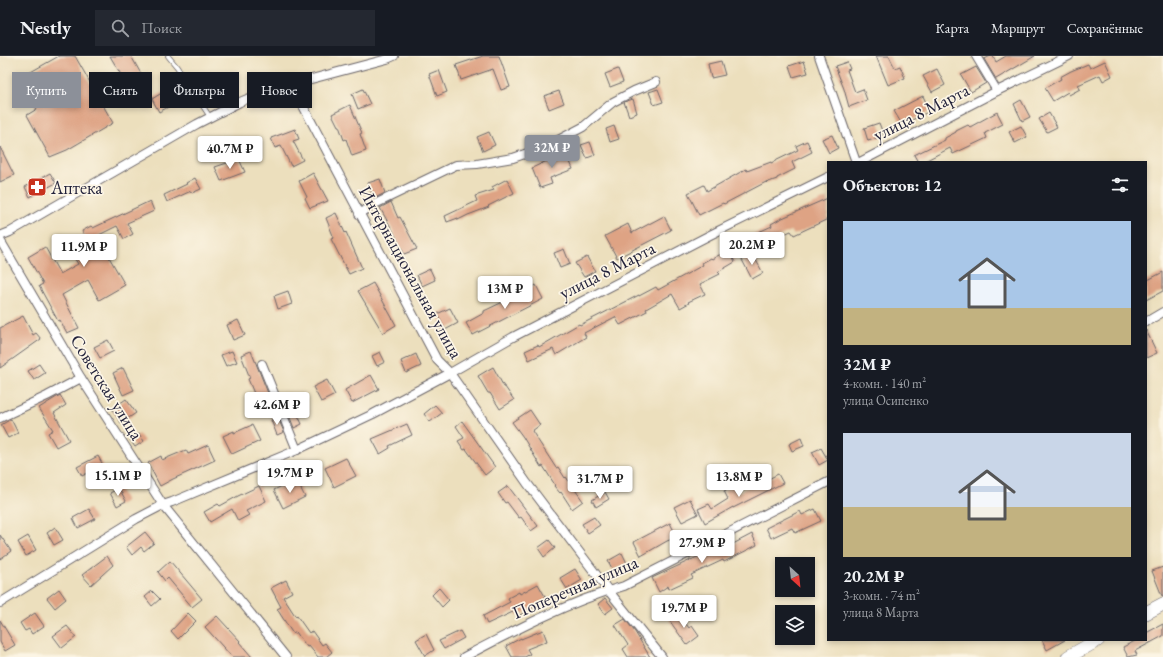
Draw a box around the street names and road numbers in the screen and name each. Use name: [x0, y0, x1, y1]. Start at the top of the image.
street label: улица 8 Марта: [869, 78, 974, 146]
street label: Интернациональная улица: [354, 181, 469, 363]
street label: улица 8 Марта: [555, 236, 660, 304]
street label: Советская улица: [65, 330, 149, 445]
street label: Поперечная улица: [509, 550, 642, 624]

